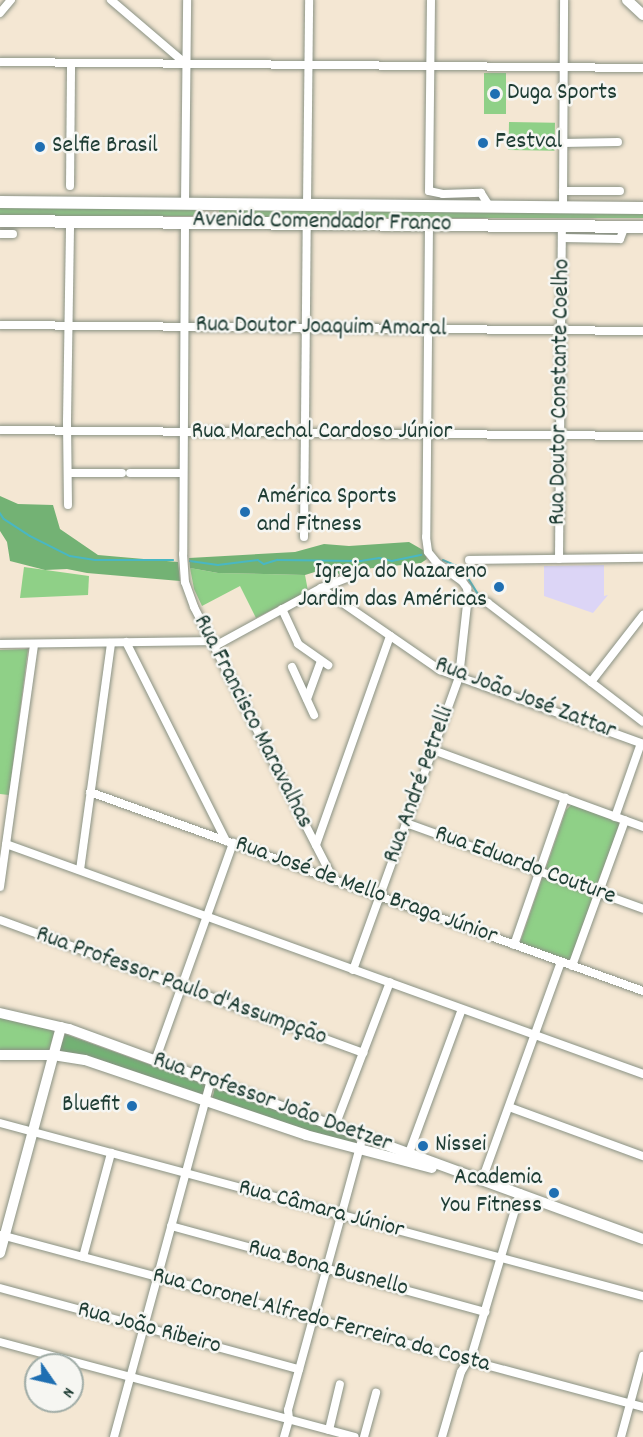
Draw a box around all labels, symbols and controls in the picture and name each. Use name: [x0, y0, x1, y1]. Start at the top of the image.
place label: Duga Sports: [507, 80, 617, 108]
marker: Duga Sports: [488, 87, 502, 101]
place label: Festval: [495, 129, 562, 157]
place label: Selfie Brasil: [52, 133, 158, 161]
marker: Festval: [476, 136, 490, 150]
marker: Selfie Brasil: [33, 140, 47, 154]
street label: Avenida Comendador Franco: [192, 206, 452, 240]
street label: Rua Doutor Constante Coelho: [544, 259, 578, 525]
street label: Rua Doutor Joaquim Amaral: [195, 311, 447, 345]
street label: Rua Marechal Cardoso Júnior: [191, 419, 453, 447]
place label: América Sports and Fitness: [257, 484, 397, 540]
marker: América Sports and Fitness: [238, 505, 252, 519]
place label: Igreja do Nazareno Jardim das Américas: [298, 559, 487, 615]
marker: Igreja do Nazareno Jardim das Américas: [492, 580, 506, 594]
street label: Rua Francisco Maravalhas: [186, 611, 318, 833]
street label: Rua João José Zattar: [430, 651, 620, 747]
street label: Rua André Petrelli: [378, 703, 462, 867]
street label: Rua Eduardo Couture: [431, 820, 619, 912]
street label: Rua José de Mello Braga Júnior: [231, 830, 501, 952]
street label: Rua Professor Paulo d'Assumpção: [32, 921, 330, 1053]
street label: Rua Professor João Doetzer: [149, 1046, 395, 1160]
place label: Bluefit: [62, 1092, 120, 1120]
marker: Bluefit: [125, 1099, 139, 1113]
place label: Nissei: [435, 1132, 486, 1160]
marker: Nissei: [416, 1139, 430, 1153]
place label: Academia You Fitness: [441, 1165, 542, 1221]
street label: Rua Câmara Júnior: [235, 1174, 407, 1246]
marker: Academia You Fitness: [547, 1186, 561, 1200]
street label: Rua Bona Busnello: [245, 1234, 411, 1304]
street label: Rua Coronel Alfredo Ferreira da Costa: [149, 1262, 493, 1380]
street label: Rua João Ribeiro: [74, 1296, 224, 1362]
north arrow: [24, 1353, 84, 1413]
text: N: [56, 1383, 79, 1402]

